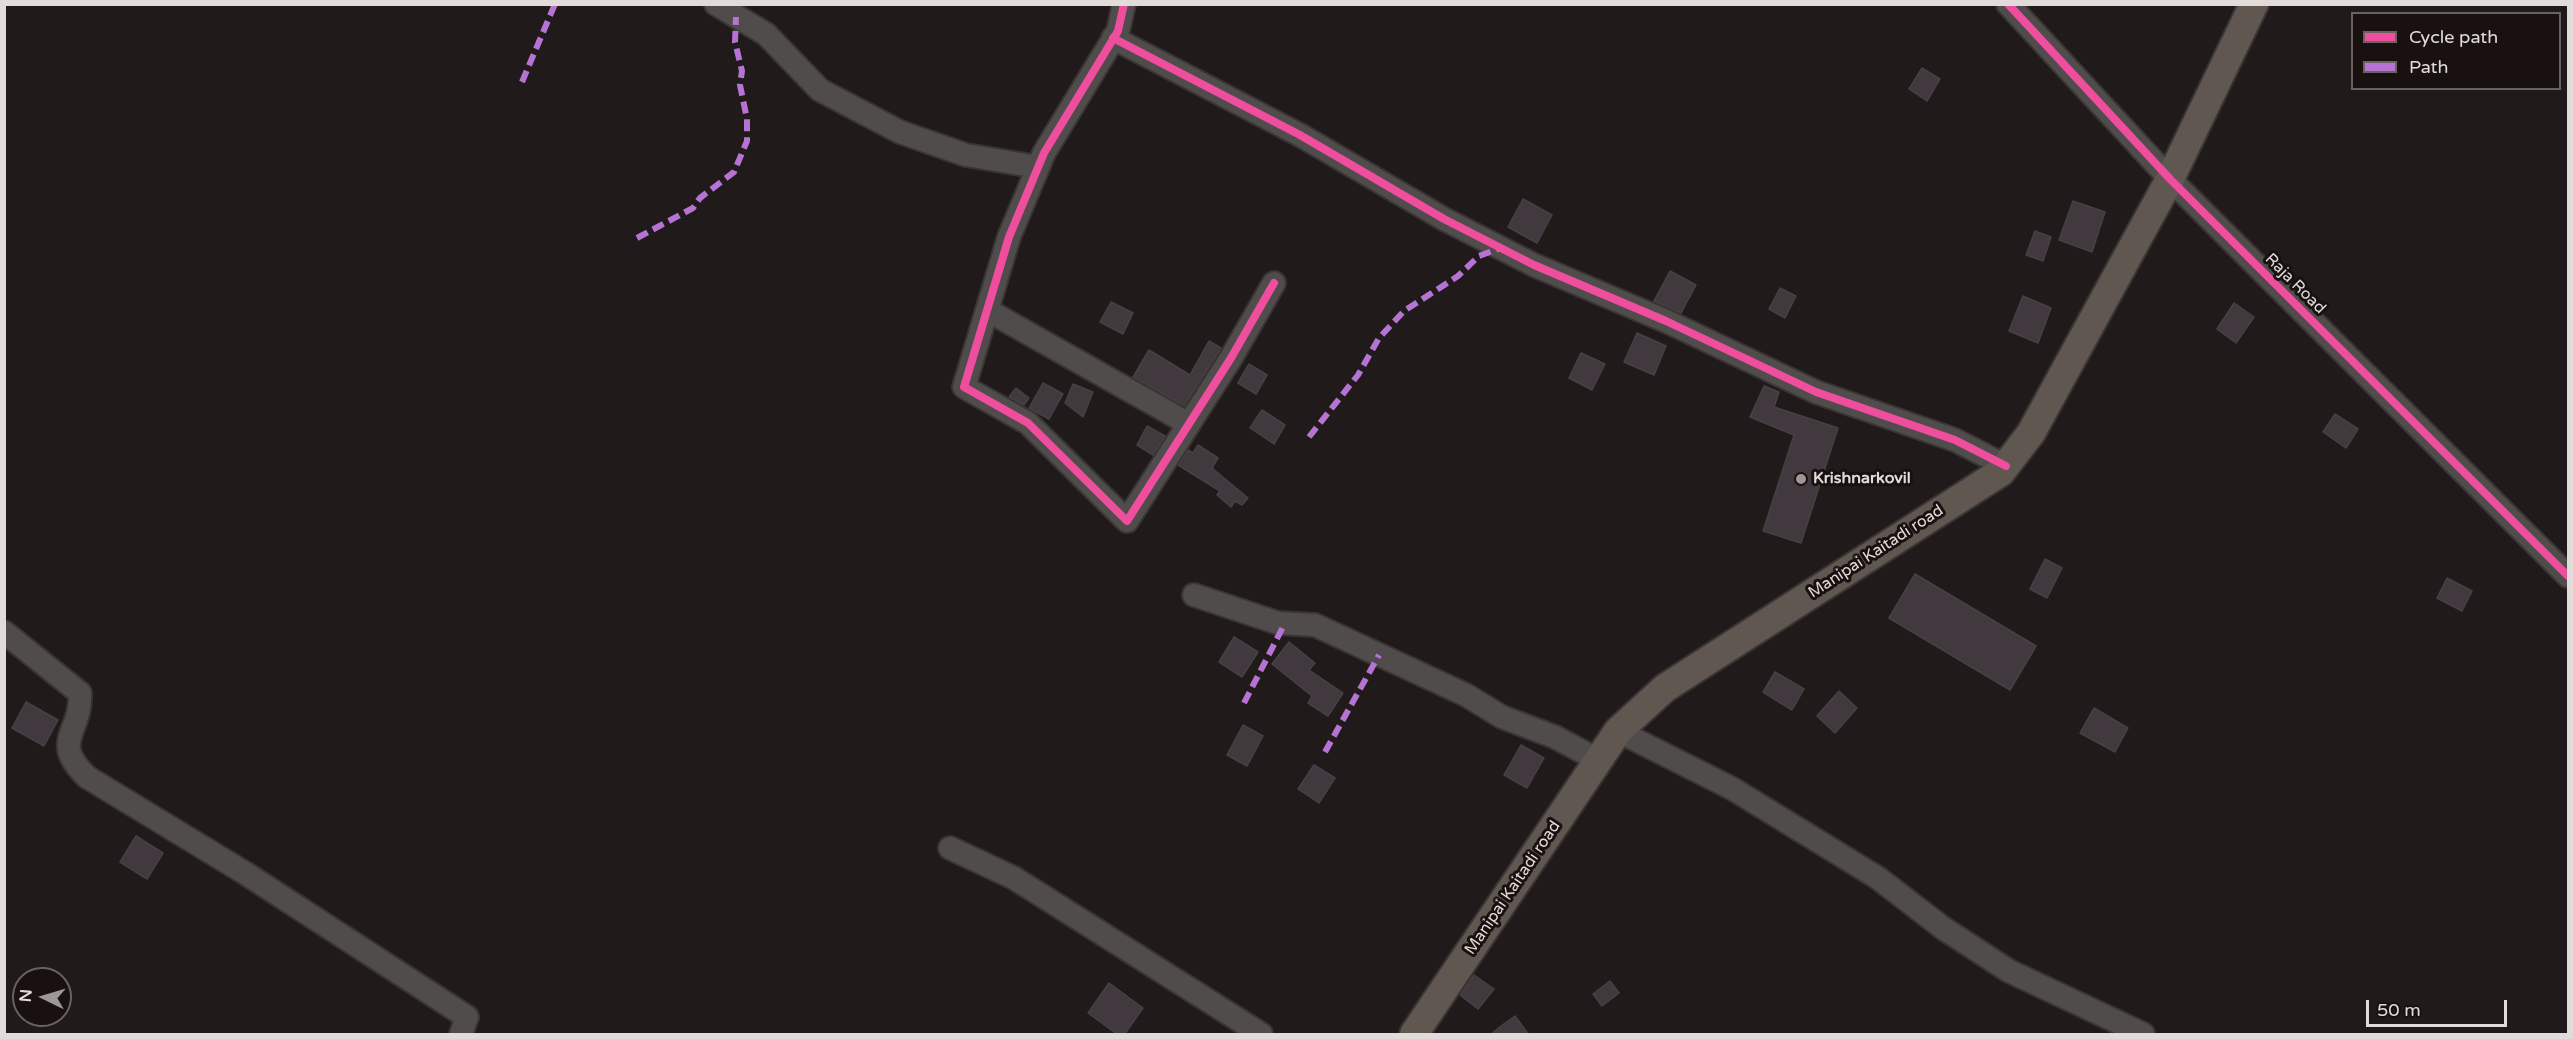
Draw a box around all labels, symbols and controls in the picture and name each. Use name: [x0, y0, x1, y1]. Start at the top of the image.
legend: [2351, 12, 2561, 90]
text: Cycle path: [2409, 26, 2498, 48]
text: Path: [2409, 56, 2448, 78]
street label: Raja Road: [2261, 250, 2329, 318]
place label: Krishnarkovil: [1813, 469, 1911, 489]
marker: Krishnarkovil: [1794, 472, 1808, 486]
street label: Manipai Kaitadi road: [1805, 501, 1947, 603]
street label: Manipai Kaitadi road: [1461, 817, 1565, 959]
north arrow: [12, 967, 72, 1027]
text: N: [16, 988, 37, 1003]
scale bar: [2369, 988, 2510, 1026]
text: 50 m: [2377, 999, 2421, 1021]

